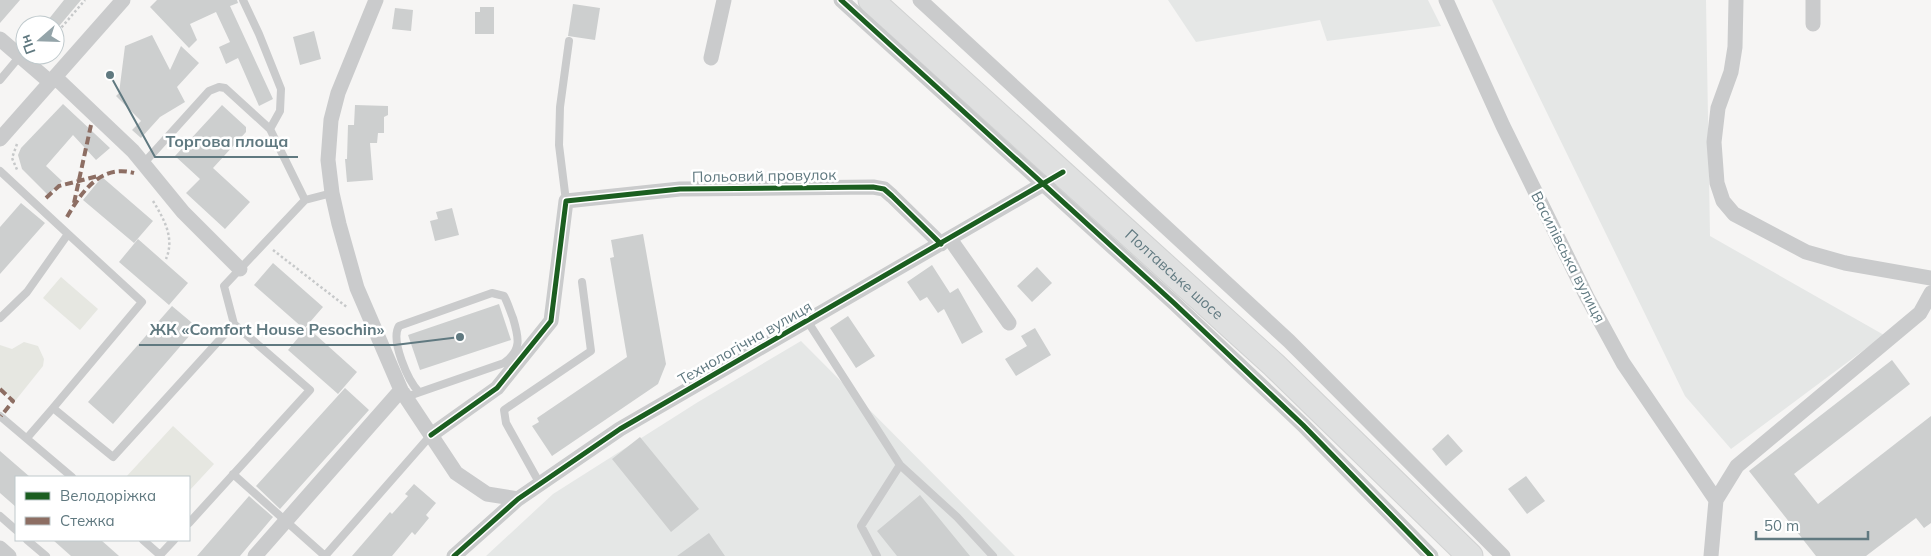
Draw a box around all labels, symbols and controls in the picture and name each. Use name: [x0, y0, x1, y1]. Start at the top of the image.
north arrow: [15, 15, 65, 65]
text: Пн: [16, 32, 40, 57]
callout: Торгова площа: [155, 126, 298, 157]
text: Торгова площа: [166, 131, 288, 151]
street label: Польовий провулок: [692, 165, 837, 186]
street label: Василівська вулиця: [1527, 188, 1610, 326]
street label: Полтавське шосе: [1121, 225, 1228, 324]
street label: Технологічна вулиця: [674, 297, 815, 389]
callout: ЖК «Comfort House Pesochin»: [139, 314, 395, 345]
text: ЖК «Comfort House Pesochin»: [149, 319, 385, 339]
legend: [15, 476, 190, 541]
text: Велодоріжка: [60, 486, 156, 505]
scale bar: [1756, 508, 1868, 540]
text: Стежка: [60, 511, 115, 530]
text: 50 m: [1764, 516, 1799, 535]

